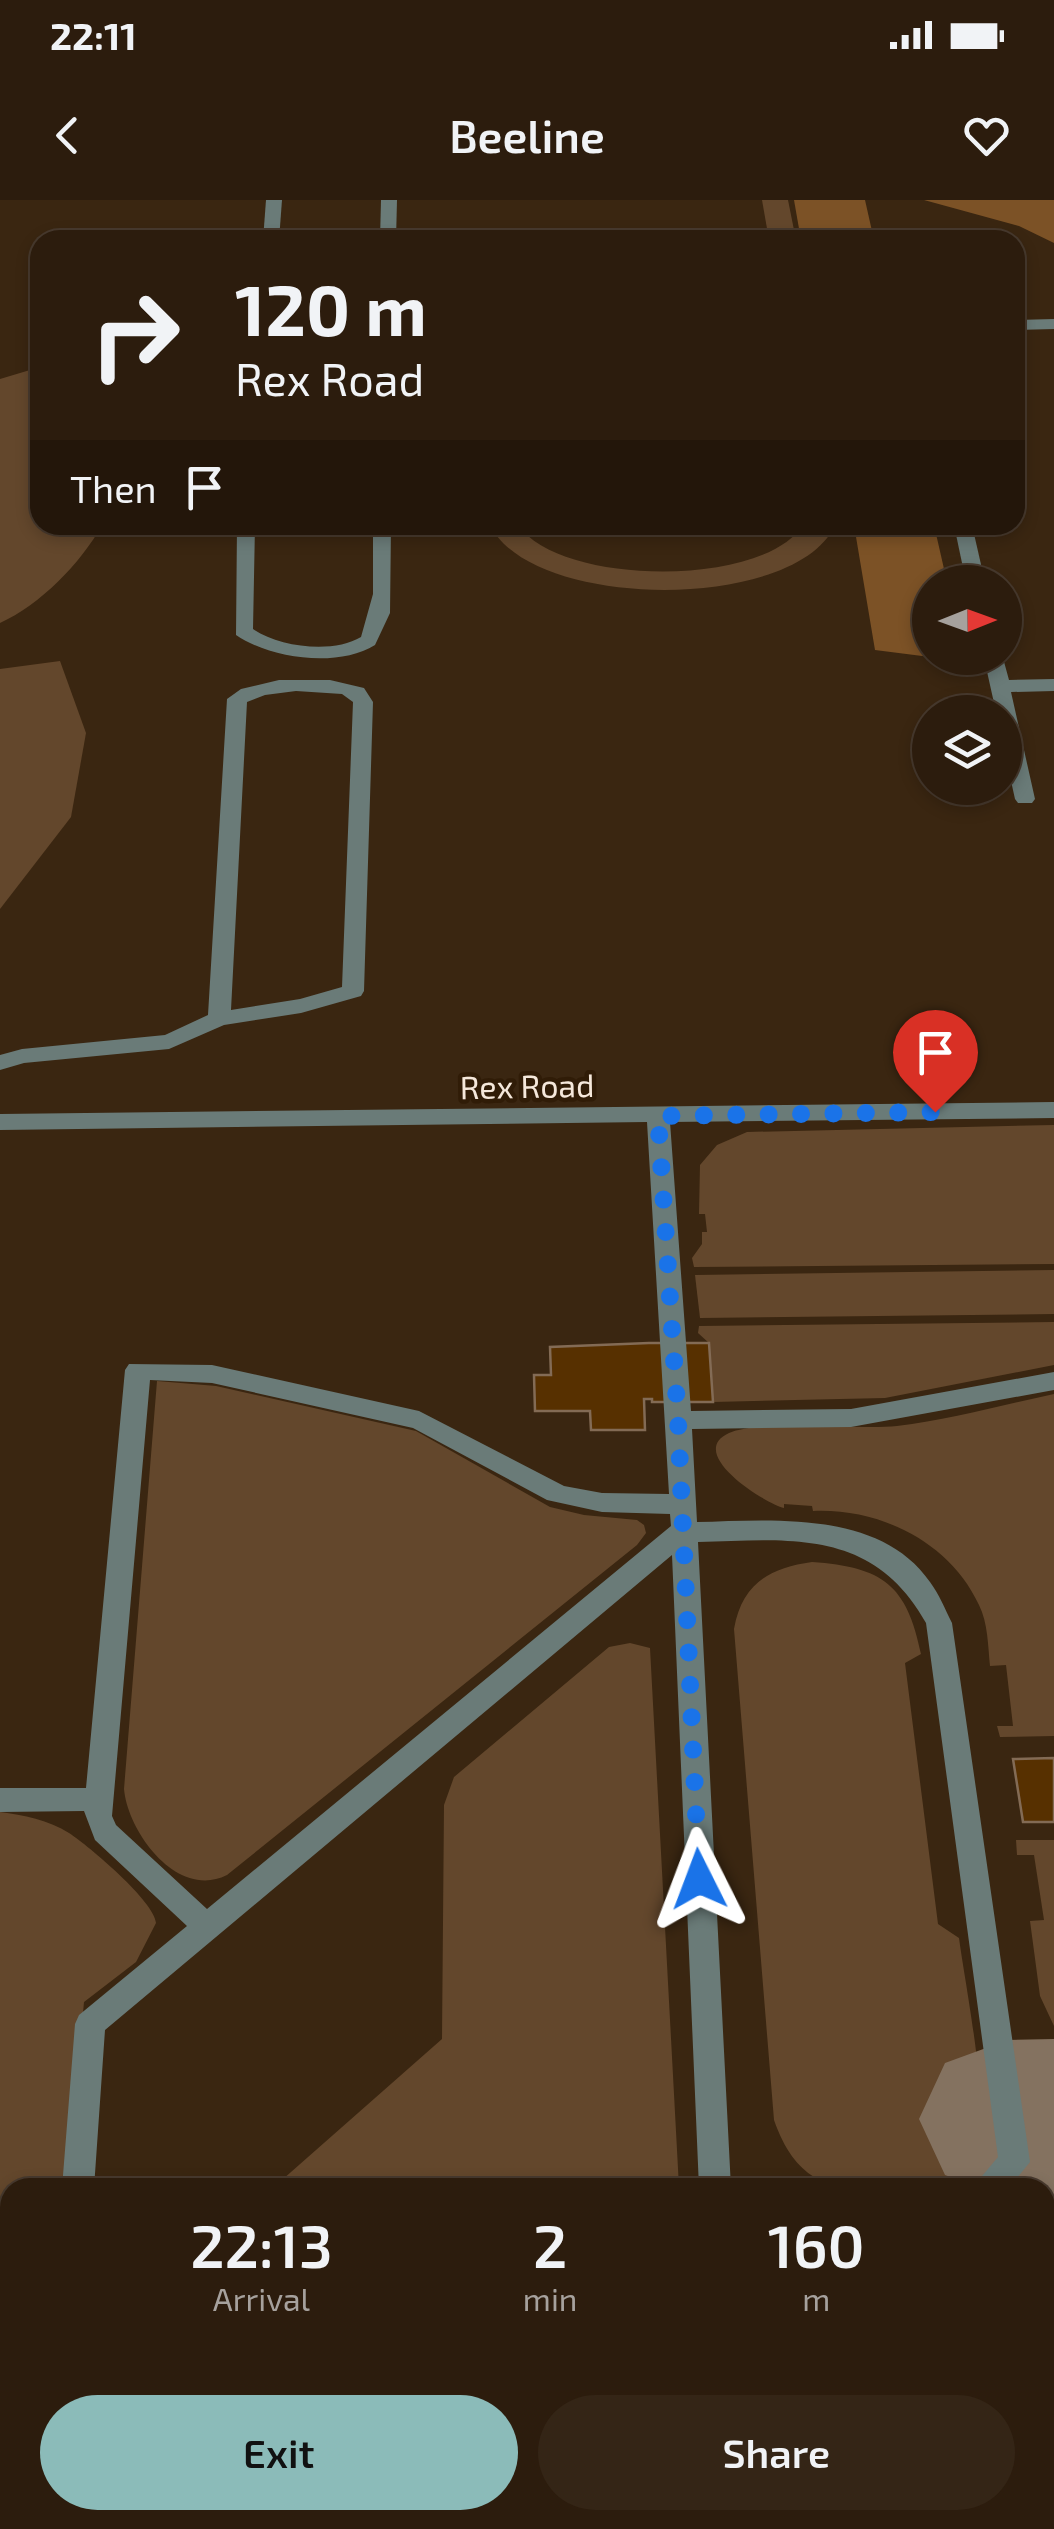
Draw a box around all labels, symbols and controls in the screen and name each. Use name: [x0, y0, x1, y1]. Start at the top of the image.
text: 22:11: [50, 12, 137, 58]
icon: back: [40, 108, 95, 163]
text: Beeline: [449, 108, 605, 162]
icon: heart: [959, 108, 1014, 163]
text: 120 m: [235, 266, 427, 350]
icon: right: [70, 270, 200, 400]
text: Rex Road: [235, 351, 424, 405]
icon: arrive: [177, 460, 232, 515]
text: Then: [70, 465, 157, 511]
north arrow: [912, 565, 1022, 675]
map controls: [912, 565, 1022, 805]
button: layers: [912, 695, 1022, 805]
pin: [893, 1010, 978, 1113]
icon: arrive: [908, 1025, 963, 1080]
street label: Rex Road: [459, 1065, 595, 1105]
position arrow: [647, 1827, 751, 1931]
text: 22:13: [190, 2208, 333, 2280]
text: 2: [533, 2208, 567, 2280]
text: 160: [768, 2208, 865, 2280]
text: Arrival: [213, 2279, 310, 2317]
text: min: [523, 2279, 577, 2317]
text: m: [802, 2279, 830, 2317]
button: Exit: [40, 2395, 518, 2510]
button: Share: [538, 2395, 1015, 2510]

